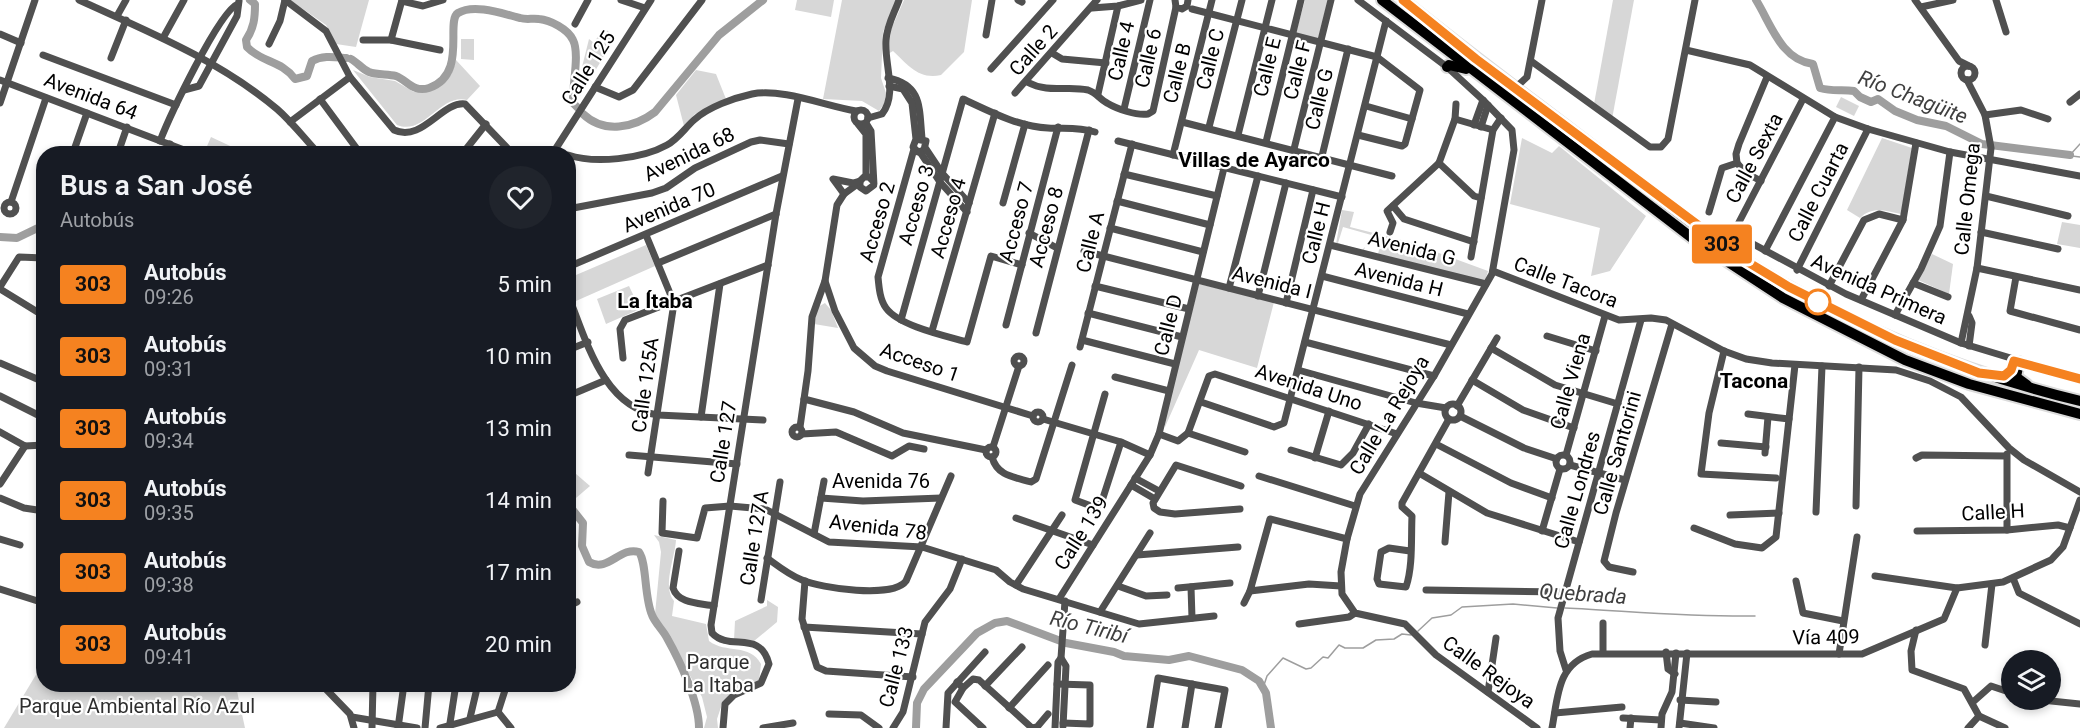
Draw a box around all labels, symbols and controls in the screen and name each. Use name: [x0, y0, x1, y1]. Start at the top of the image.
street label: Calle 4: [1103, 19, 1139, 83]
street label: Calle 2: [1004, 20, 1062, 80]
street label: Calle 125: [556, 26, 620, 110]
street label: Calle 6: [1130, 26, 1166, 90]
street label: Calle C: [1191, 26, 1229, 92]
street label: Calle E: [1248, 35, 1286, 99]
street label: Calle F: [1278, 38, 1316, 102]
street label: Calle B: [1158, 40, 1196, 106]
water label: Río Chagüite: [1855, 65, 1971, 129]
street label: Calle G: [1300, 66, 1338, 132]
street label: Avenida 64: [41, 67, 141, 125]
street label: Calle Sexta: [1720, 109, 1788, 207]
street label: Avenida 68: [640, 122, 738, 186]
street label: Calle Cuarta: [1783, 138, 1853, 246]
street label: Calle Omega: [1949, 141, 1985, 257]
district label: Villas de Ayarco: [1178, 148, 1330, 172]
street label: Acceso 3: [893, 162, 939, 248]
button: heart: [489, 166, 552, 229]
text: Bus a San José: [60, 169, 252, 202]
street label: Acceso 4: [925, 175, 971, 261]
street label: Avenida 70: [619, 177, 719, 237]
street label: Acceso 2: [854, 179, 900, 265]
street label: Acceso 7: [994, 179, 1038, 265]
street label: Acceso 8: [1024, 184, 1068, 270]
street label: Calle H: [1297, 199, 1335, 267]
text: Autobús: [60, 208, 134, 232]
street label: Calle A: [1071, 209, 1109, 275]
line badge: 303: [1688, 224, 1756, 264]
street label: Avenida G: [1366, 226, 1458, 270]
text: 303: [1704, 232, 1740, 256]
street label: Avenida Primera: [1808, 248, 1950, 330]
street label: Calle Tacora: [1511, 251, 1621, 313]
street label: Avenida H: [1352, 256, 1446, 302]
text: Autobús: [144, 260, 227, 285]
street label: Avenida I: [1230, 261, 1314, 303]
text: 303: [75, 272, 111, 296]
text: 5 min: [497, 272, 552, 297]
text: 09:26: [144, 285, 194, 309]
district label: La Ítaba: [617, 289, 693, 313]
unlabelled marker: [1805, 289, 1831, 315]
street label: Calle D: [1149, 292, 1187, 358]
street label: Calle Viena: [1545, 330, 1595, 432]
text: Autobús: [144, 332, 227, 357]
street label: Calle 125A: [626, 336, 664, 434]
street label: Acceso 1: [877, 337, 963, 387]
text: 303: [75, 344, 111, 368]
text: 10 min: [485, 344, 552, 369]
street label: Calle La Rejoya: [1344, 351, 1434, 479]
text: 09:31: [144, 357, 194, 381]
street label: Avenida Uno: [1252, 358, 1366, 416]
district label: Tacona: [1720, 369, 1788, 393]
street label: Calle Santorini: [1588, 388, 1646, 518]
street label: Calle 127: [705, 399, 741, 485]
text: Autobús: [144, 404, 227, 429]
text: 303: [75, 416, 111, 440]
text: 13 min: [485, 416, 552, 441]
street label: Calle Londres: [1549, 428, 1605, 552]
text: 09:34: [144, 429, 194, 453]
street label: Avenida 76: [832, 469, 930, 493]
text: Autobús: [144, 476, 227, 501]
text: 303: [75, 488, 111, 512]
text: 14 min: [485, 488, 552, 513]
street label: Calle 127A: [735, 489, 773, 587]
street label: Calle 139: [1049, 491, 1113, 575]
street label: Calle H: [1961, 498, 2025, 526]
text: 09:35: [144, 501, 194, 525]
street label: Avenida 78: [828, 509, 928, 545]
text: Autobús: [144, 548, 227, 573]
text: 303: [75, 560, 111, 584]
text: 17 min: [485, 560, 552, 585]
text: 09:38: [144, 573, 194, 597]
water label: Quebrada: [1538, 579, 1628, 609]
water label: Río Tiribí: [1048, 606, 1133, 649]
text: Autobús: [144, 620, 227, 645]
street label: Calle 133: [874, 624, 918, 710]
street label: Vía 409: [1792, 624, 1860, 650]
street label: Calle Rejoya: [1438, 630, 1540, 714]
text: 303: [75, 632, 111, 656]
text: 20 min: [485, 632, 552, 657]
text: 09:41: [144, 645, 194, 669]
park label: Parque La Itaba: [682, 650, 754, 697]
map controls: [2001, 650, 2061, 710]
button: layers: [2001, 650, 2061, 710]
park label: Parque Ambiental Río Azul: [19, 694, 255, 718]

